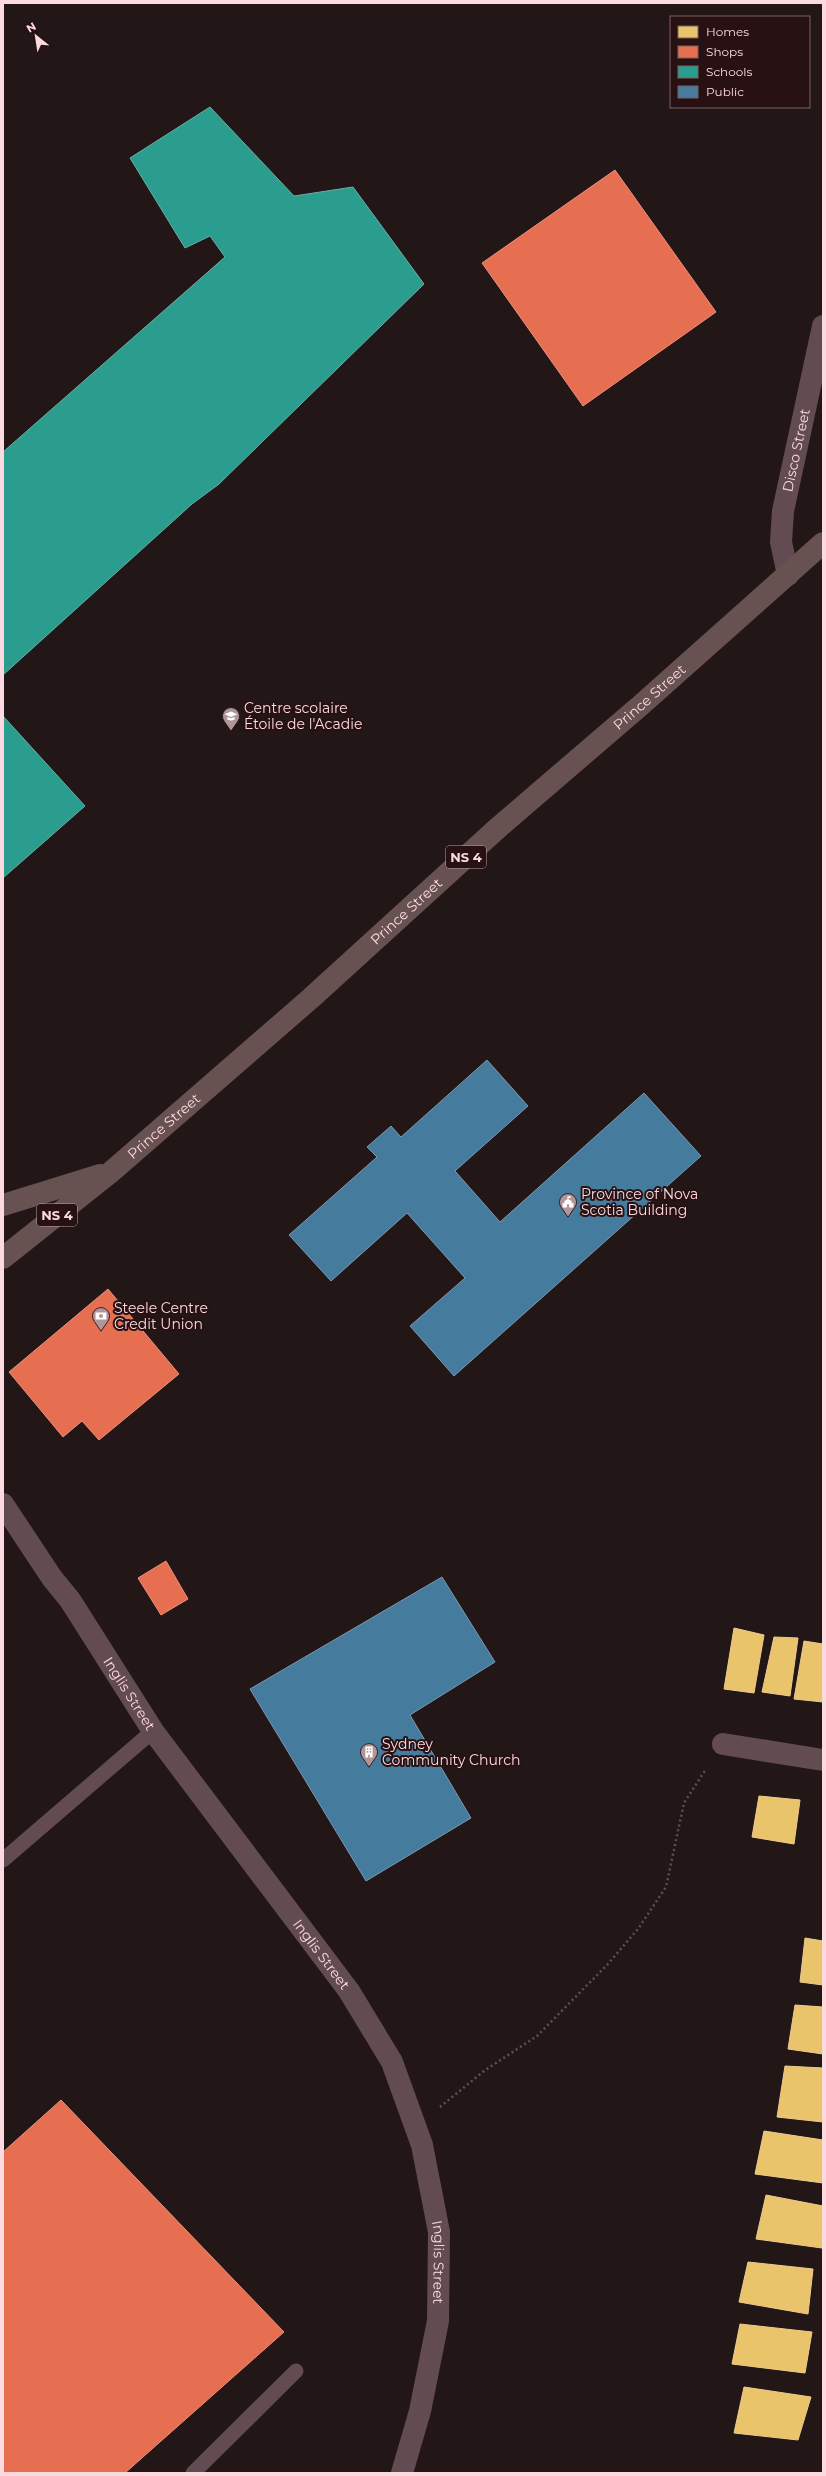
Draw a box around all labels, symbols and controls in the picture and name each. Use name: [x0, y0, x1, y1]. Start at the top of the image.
north arrow: [16, 16, 56, 56]
legend: [670, 16, 810, 108]
text: N: [24, 19, 38, 36]
text: Homes: [706, 24, 749, 39]
text: Shops: [706, 44, 743, 59]
text: Schools: [706, 64, 752, 79]
text: Public: [706, 84, 744, 99]
street label: Disco Street: [778, 407, 814, 494]
street label: Prince Street: [609, 660, 690, 734]
place label: Centre scolaire Étoile de l'Acadie: [244, 699, 362, 733]
school or university icon: Centre scolaire Étoile de l'Acadie: [221, 706, 241, 731]
road number: NS 4: [446, 846, 486, 868]
street label: Prince Street: [367, 874, 446, 949]
street label: Prince Street: [124, 1089, 204, 1163]
place label: Province of Nova Scotia Building: [581, 1185, 698, 1219]
public building icon: Province of Nova Scotia Building: [558, 1192, 578, 1217]
road number: NS 4: [37, 1204, 77, 1226]
place label: Steele Centre Credit Union: [114, 1299, 208, 1333]
bank icon: Steele Centre Credit Union: [91, 1306, 111, 1331]
street label: Inglis Street: [99, 1653, 159, 1734]
place label: Sydney Community Church: [382, 1735, 521, 1769]
building icon: Sydney Community Church: [359, 1742, 379, 1767]
street label: Inglis Street: [289, 1916, 354, 1993]
street label: Inglis Street: [428, 2219, 448, 2305]

